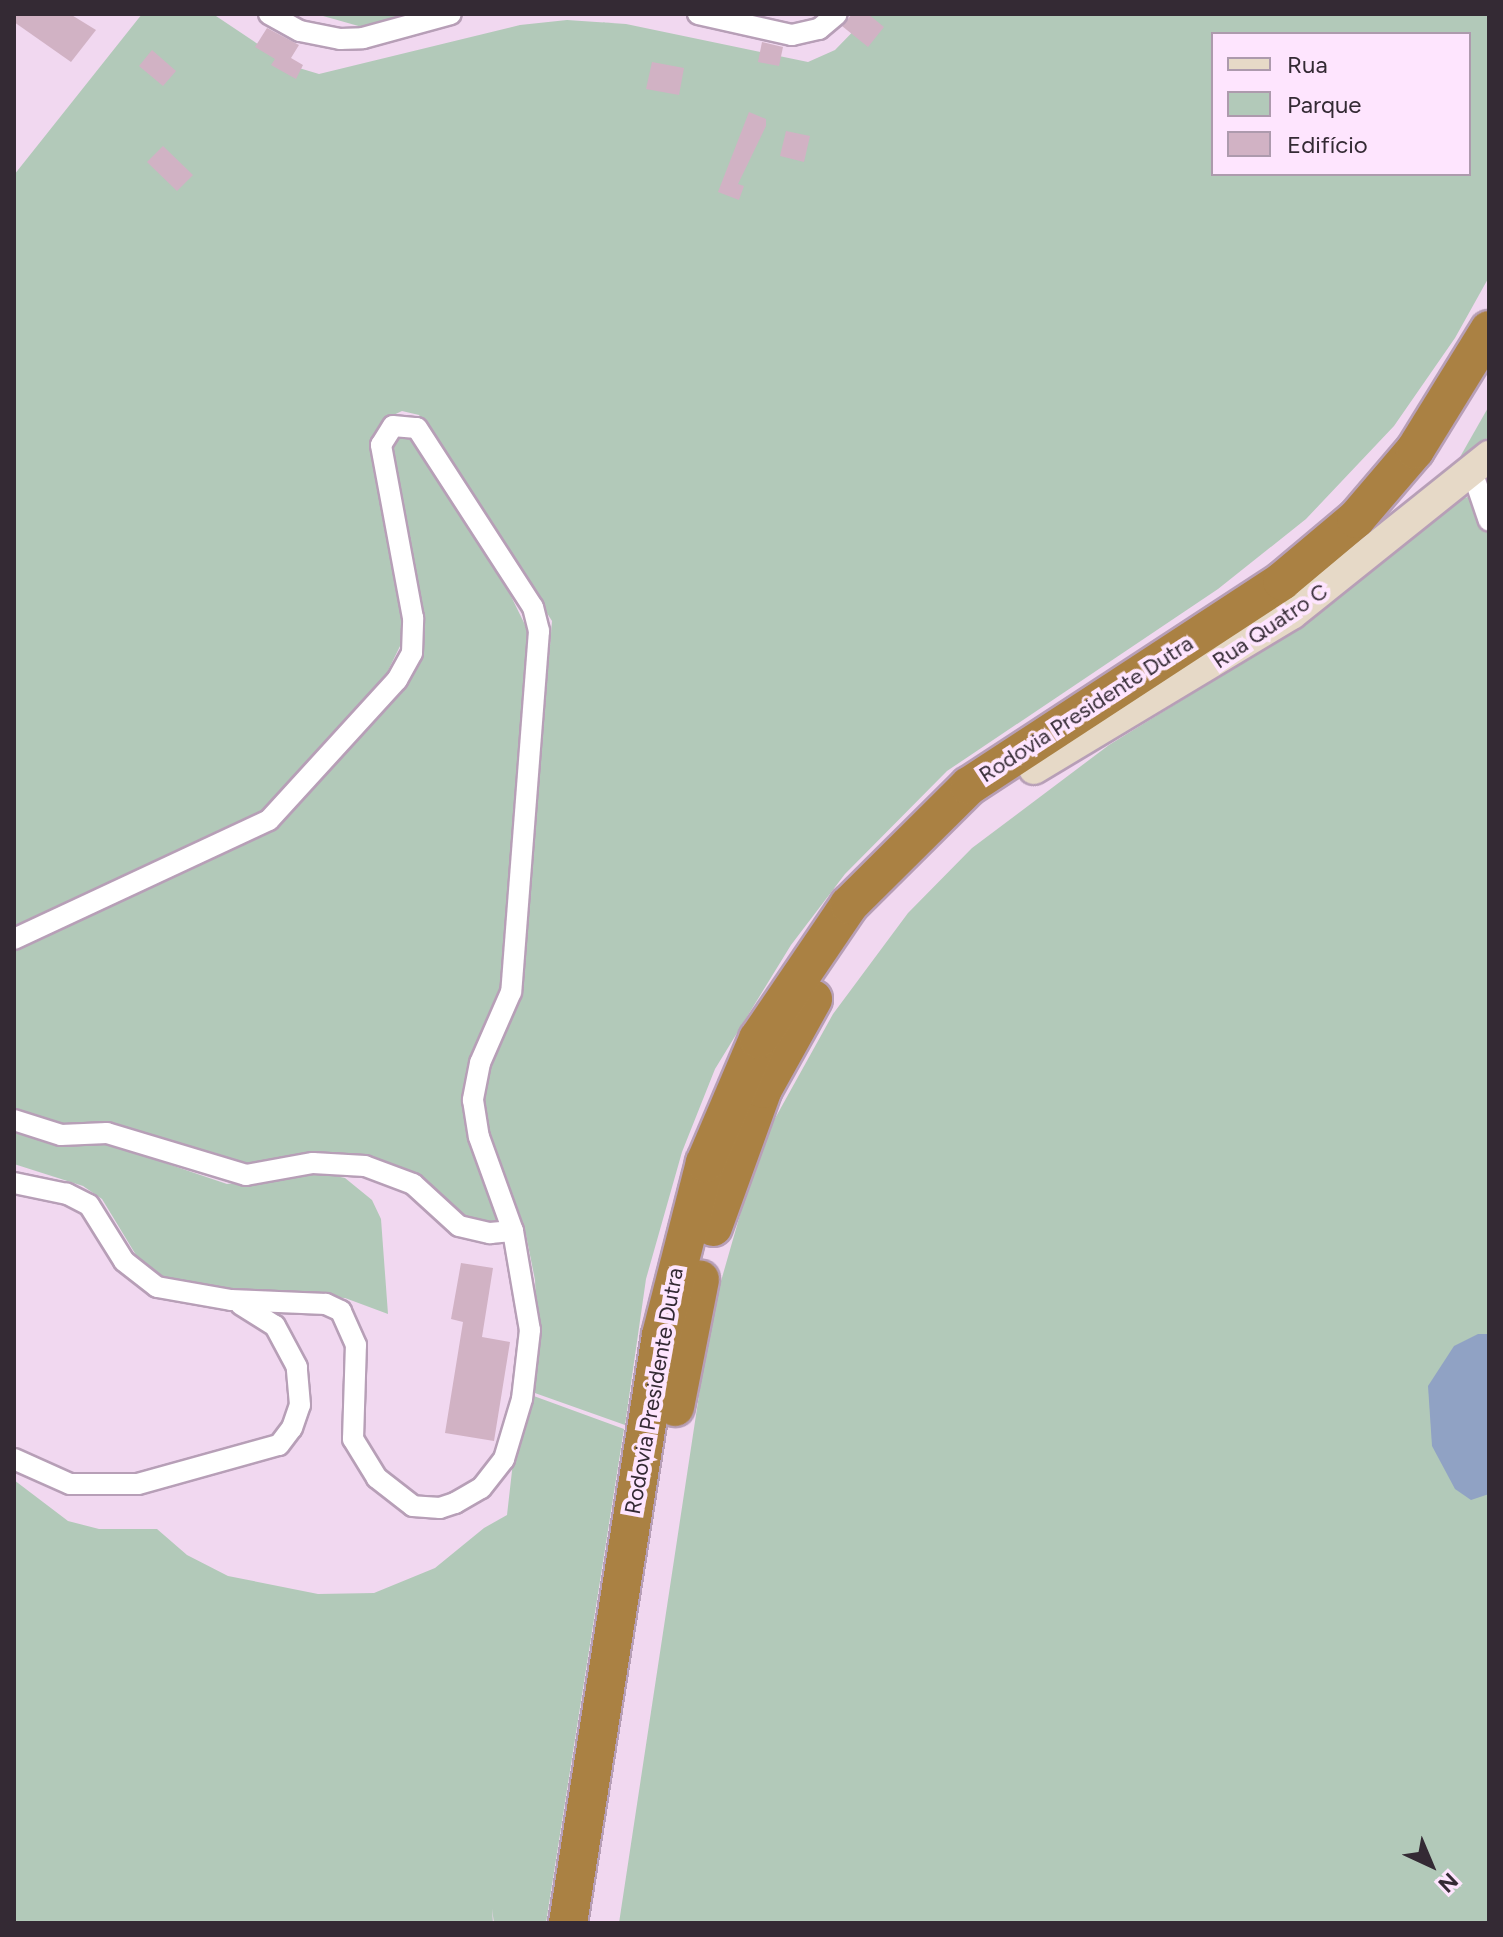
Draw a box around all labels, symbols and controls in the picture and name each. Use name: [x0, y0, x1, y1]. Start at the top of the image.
legend: [1211, 32, 1471, 176]
text: Rua: [1287, 50, 1328, 79]
text: Parque: [1287, 90, 1361, 119]
text: Edifício: [1287, 130, 1368, 159]
street label: Rua Quatro C: [1207, 578, 1333, 674]
street label: Rodovia Presidente Dutra: [974, 630, 1198, 788]
street label: Rodovia Presidente Dutra: [619, 1266, 689, 1516]
north arrow: [1391, 1825, 1471, 1905]
text: N: [1433, 1867, 1464, 1898]

